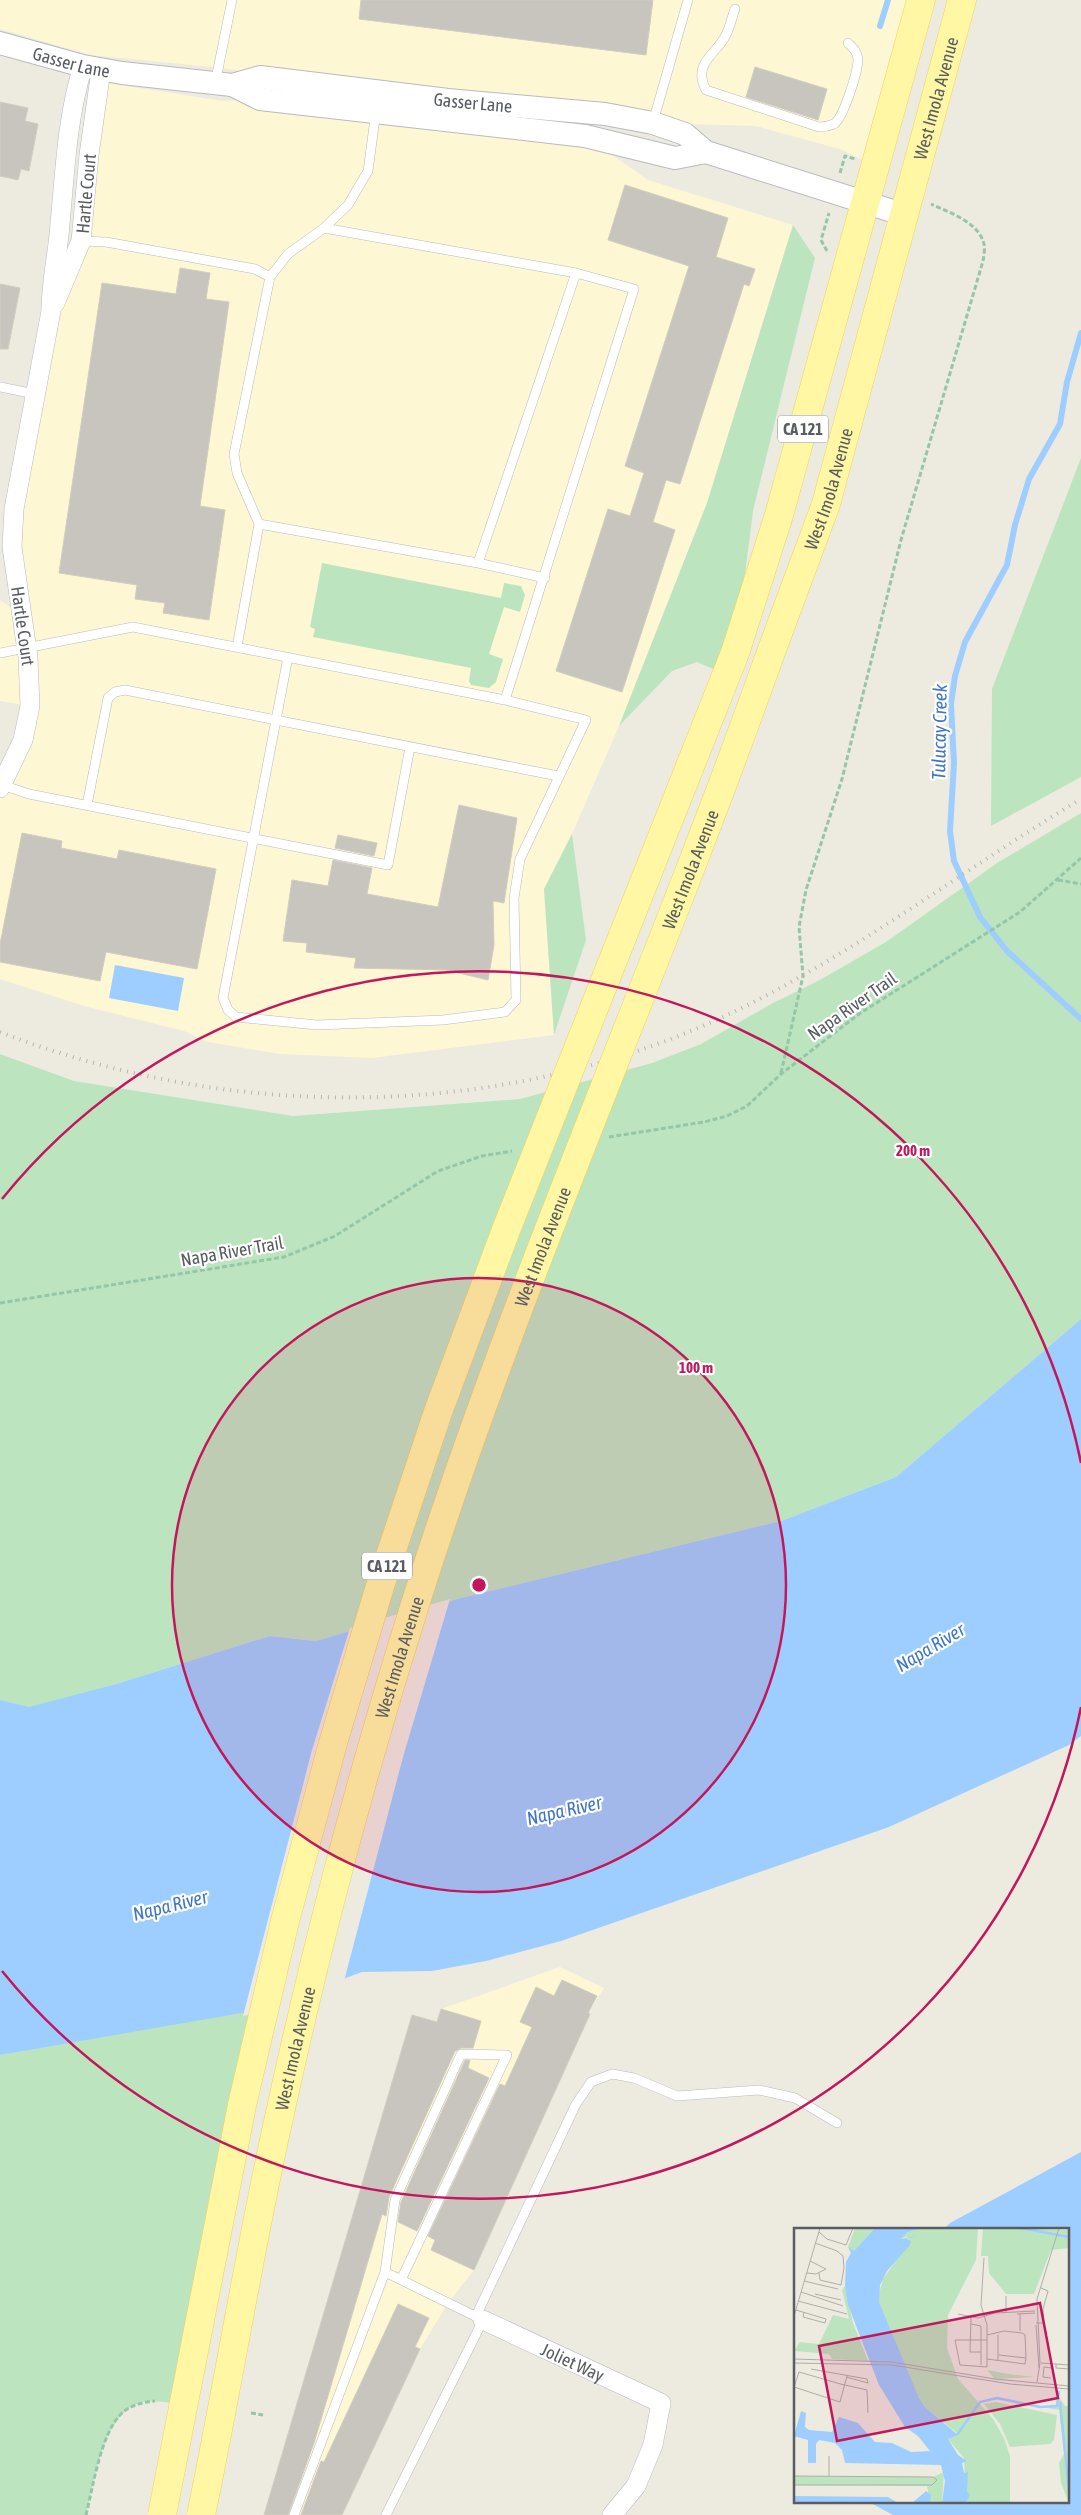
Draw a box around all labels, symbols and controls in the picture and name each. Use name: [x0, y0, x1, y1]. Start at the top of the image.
street label: West Imola Avenue: [909, 34, 962, 162]
street label: Gasser Lane: [31, 42, 112, 81]
street label: Gasser Lane: [432, 88, 513, 116]
street label: Hartle Court: [71, 153, 100, 234]
road number: CA 121: [778, 416, 828, 442]
street label: West Imola Avenue: [800, 425, 857, 552]
street label: Hartle Court: [7, 585, 39, 667]
water label: Tulucay Creek: [927, 683, 951, 780]
street label: West Imola Avenue: [657, 807, 722, 932]
street label: Napa River Trail: [803, 968, 901, 1044]
text: 200 m: [896, 1142, 930, 1159]
street label: West Imola Avenue: [510, 1184, 575, 1309]
street label: Napa River Trail: [179, 1232, 285, 1270]
text: 100 m: [679, 1359, 713, 1376]
road number: CA 121: [362, 1552, 412, 1580]
centre of rings: [470, 1576, 488, 1594]
street label: West Imola Avenue: [371, 1594, 427, 1720]
water label: Napa River: [892, 1617, 970, 1676]
water label: Napa River: [524, 1790, 605, 1829]
water label: Napa River: [130, 1885, 211, 1925]
street label: West Imola Avenue: [270, 1984, 319, 2112]
inset map: [794, 2228, 1068, 2502]
street label: Joliet Way: [538, 2338, 608, 2386]

